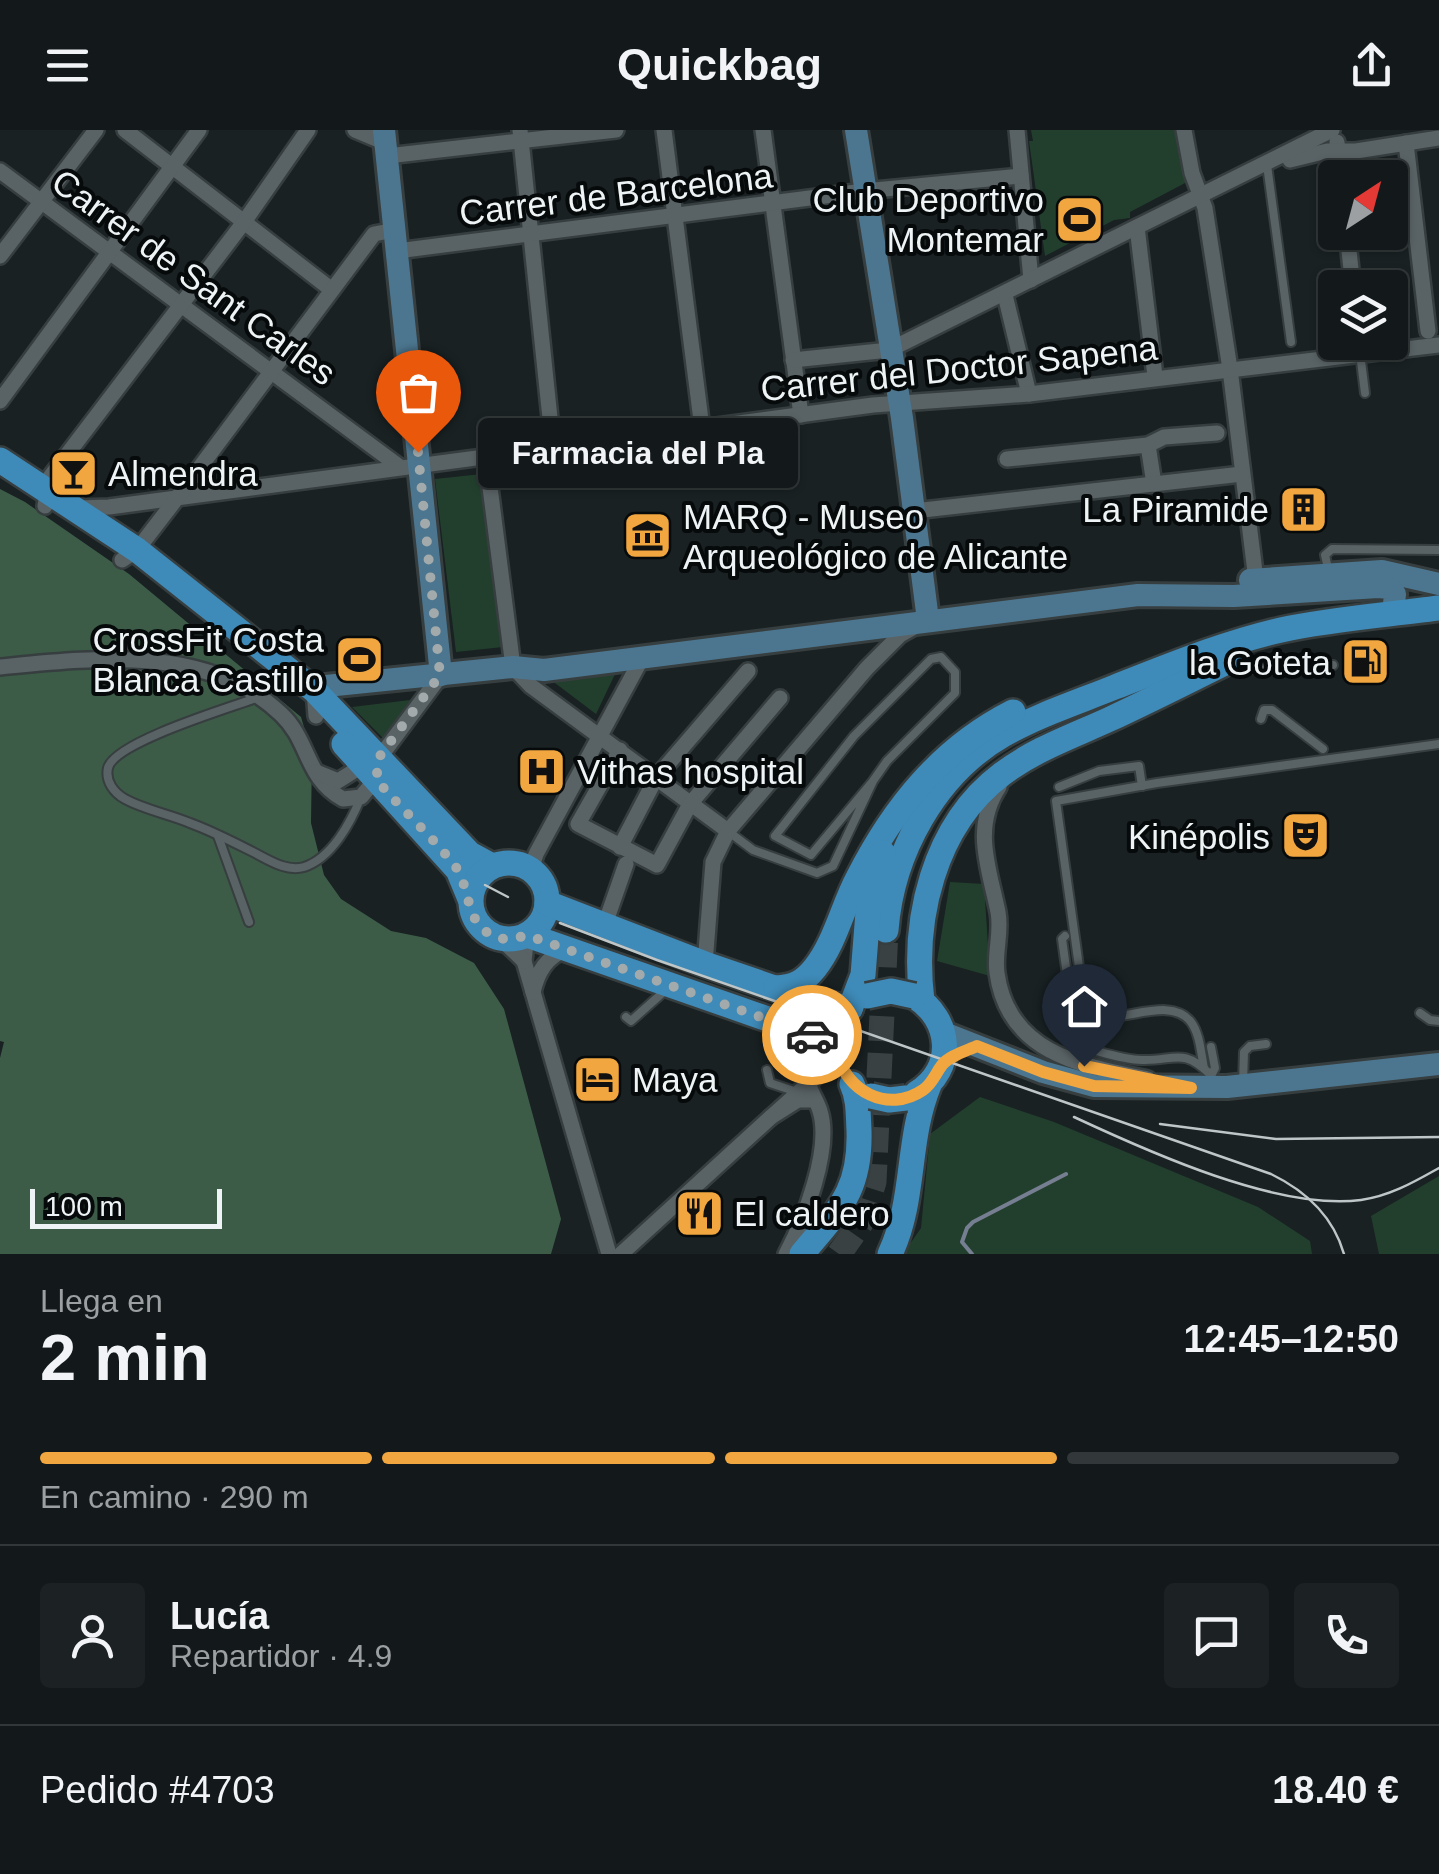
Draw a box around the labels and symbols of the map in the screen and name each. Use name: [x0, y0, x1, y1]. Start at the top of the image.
street label: Carrer de Barcelona: [457, 155, 775, 233]
north arrow: [1318, 160, 1408, 250]
street label: Carrer de Sant Carles: [45, 161, 343, 393]
place label: Club Deportivo Montemar: [813, 180, 1044, 259]
sports icon: Club Deportivo Montemar: [1053, 193, 1105, 245]
street label: Carrer del Doctor Sapena: [759, 328, 1160, 408]
pin: [376, 350, 461, 453]
callout: Farmacia del Pla: [478, 417, 798, 487]
bar icon: Almendra: [47, 447, 99, 499]
place label: Almendra: [108, 454, 258, 493]
building icon: La Piramide: [1278, 483, 1330, 535]
place label: La Piramide: [1082, 490, 1269, 529]
place label: MARQ - Museo Arqueológico de Alicante: [683, 497, 1068, 576]
museum icon: MARQ - Museo Arqueológico de Alicante: [622, 510, 674, 562]
place label: CrossFit Costa Blanca Castillo: [93, 620, 325, 699]
sports icon: CrossFit Costa Blanca Castillo: [333, 633, 385, 685]
fuel station icon: la Goteta: [1340, 636, 1392, 688]
place label: la Goteta: [1189, 643, 1332, 682]
hospital icon: Vithas hospital: [516, 745, 568, 797]
place label: Vithas hospital: [577, 752, 804, 791]
theatre icon: Kinépolis: [1279, 810, 1331, 862]
place label: Kinépolis: [1128, 817, 1270, 856]
pin: [1042, 964, 1127, 1067]
courier: [762, 985, 862, 1085]
hotel icon: Maya: [571, 1053, 623, 1105]
place label: Maya: [632, 1060, 718, 1099]
scale bar: [30, 1184, 222, 1228]
restaurant icon: El caldero: [673, 1187, 725, 1239]
place label: El caldero: [734, 1194, 890, 1233]

